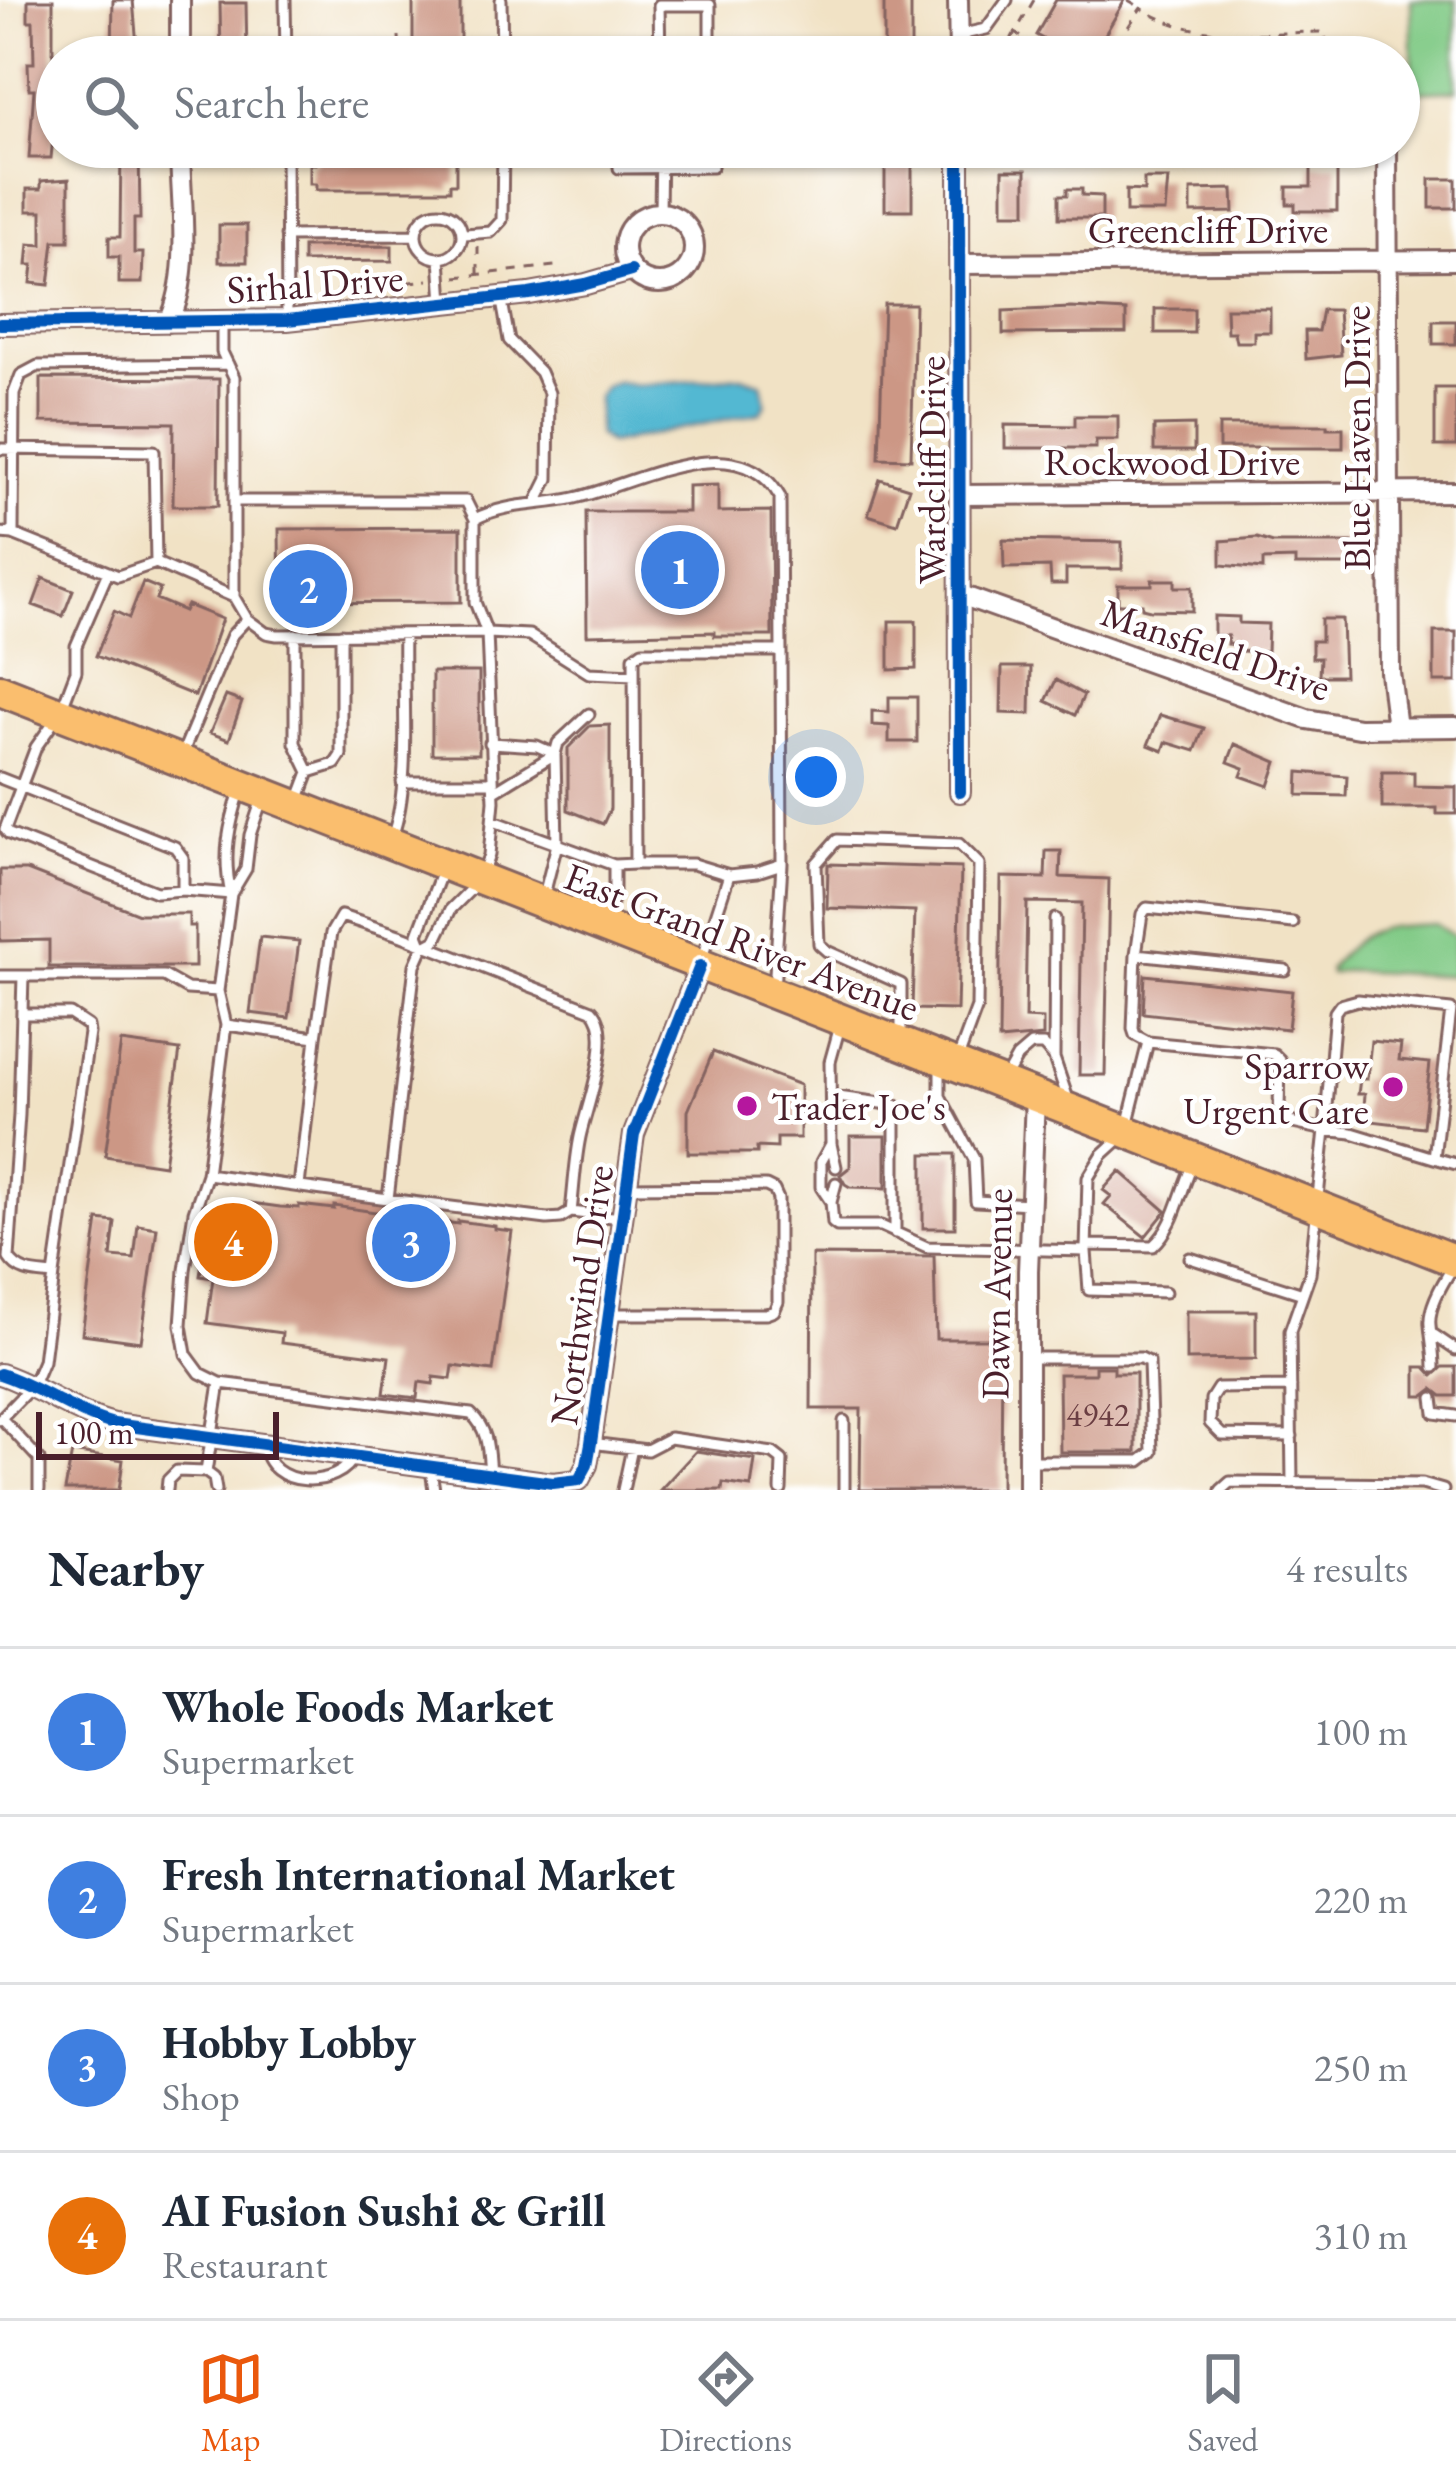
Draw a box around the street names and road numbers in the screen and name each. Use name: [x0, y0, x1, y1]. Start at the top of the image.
street label: Greencliff Drive: [1088, 204, 1328, 255]
street label: Sirhal Drive: [225, 252, 405, 315]
street label: Blue Haven Drive: [1331, 305, 1382, 571]
street label: Wardcliff Drive: [906, 356, 957, 584]
street label: Rockwood Drive: [1044, 436, 1300, 487]
street label: Mansfield Drive: [1095, 586, 1337, 712]
street label: East Grand River Avenue: [557, 850, 926, 1033]
street label: Northwind Drive: [538, 1162, 625, 1428]
street label: Dawn Avenue: [969, 1188, 1024, 1400]

